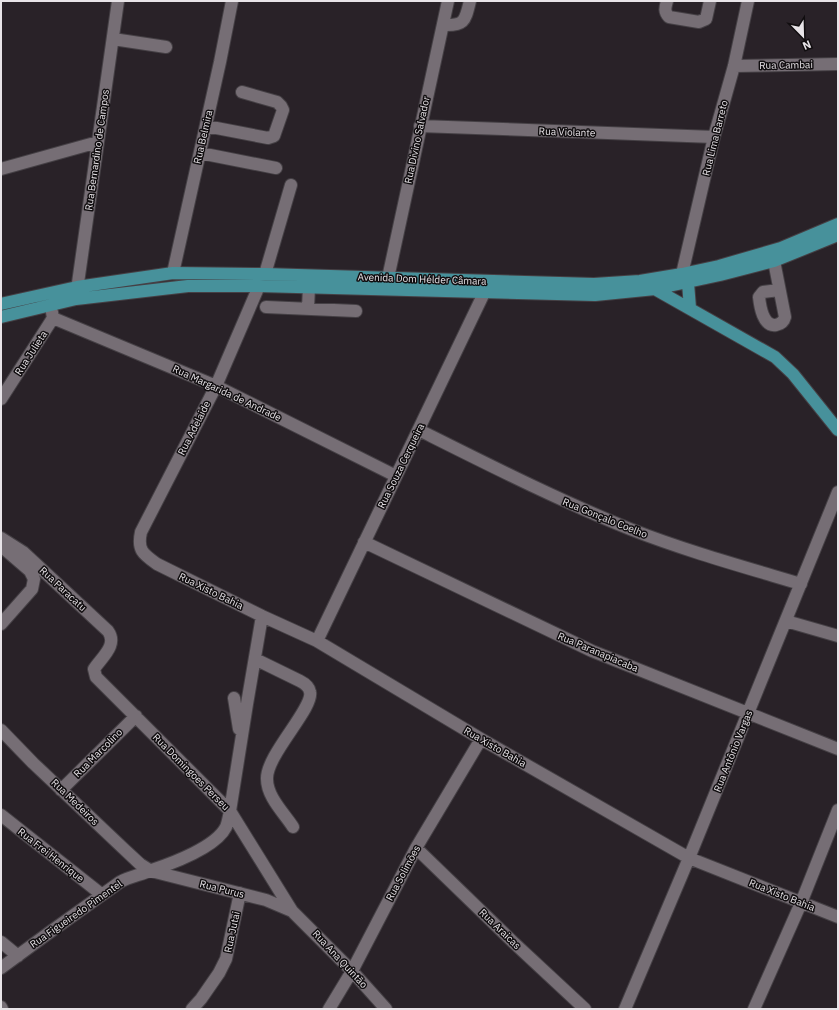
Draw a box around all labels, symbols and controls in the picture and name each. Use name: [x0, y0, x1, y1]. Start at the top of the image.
north arrow: [783, 16, 823, 56]
text: N: [800, 37, 813, 53]
street label: Rua Cambai: [759, 58, 813, 72]
street label: Rua Bernardino de Campos: [82, 88, 112, 211]
street label: Rua Divino Salvador: [401, 95, 433, 185]
street label: Rua Lima Barreto: [699, 98, 731, 177]
street label: Rua Belmira: [191, 108, 216, 165]
street label: Rua Violante: [538, 125, 596, 140]
street label: Avenida Dom Hélder Câmara: [357, 270, 487, 288]
street label: Rua Julieta: [12, 328, 50, 378]
street label: Rua Margarida de Andrade: [170, 362, 284, 424]
street label: Rua Adelaide: [175, 398, 213, 457]
street label: Rua Souza Cerqueira: [375, 421, 428, 511]
street label: Rua Gonçalo Coelho: [561, 495, 650, 541]
street label: Rua Paracatu: [37, 564, 89, 614]
street label: Rua Xisto Bahia: [177, 570, 246, 612]
street label: Rua Paranapiacaba: [556, 629, 641, 675]
street label: Rua Antônio Vargas: [711, 708, 755, 794]
street label: Rua Xisto Bahia: [461, 724, 529, 770]
street label: Rua Marcolino: [71, 726, 125, 780]
street label: Rua Domingoes Perseu: [150, 731, 232, 813]
street label: Rua Medeiros: [48, 776, 102, 828]
street label: Rua Frei Henrique: [15, 825, 87, 885]
street label: Rua Solimões: [383, 843, 423, 903]
street label: Rua Xisto Bahia: [747, 876, 818, 914]
street label: Rua Figueiredo Pimentel: [27, 877, 125, 951]
street label: Rua Purus: [198, 877, 246, 901]
street label: Rua Araicas: [476, 906, 524, 952]
street label: Rua Jutai: [221, 910, 243, 954]
street label: Rua Ana Quintão: [310, 927, 371, 991]

